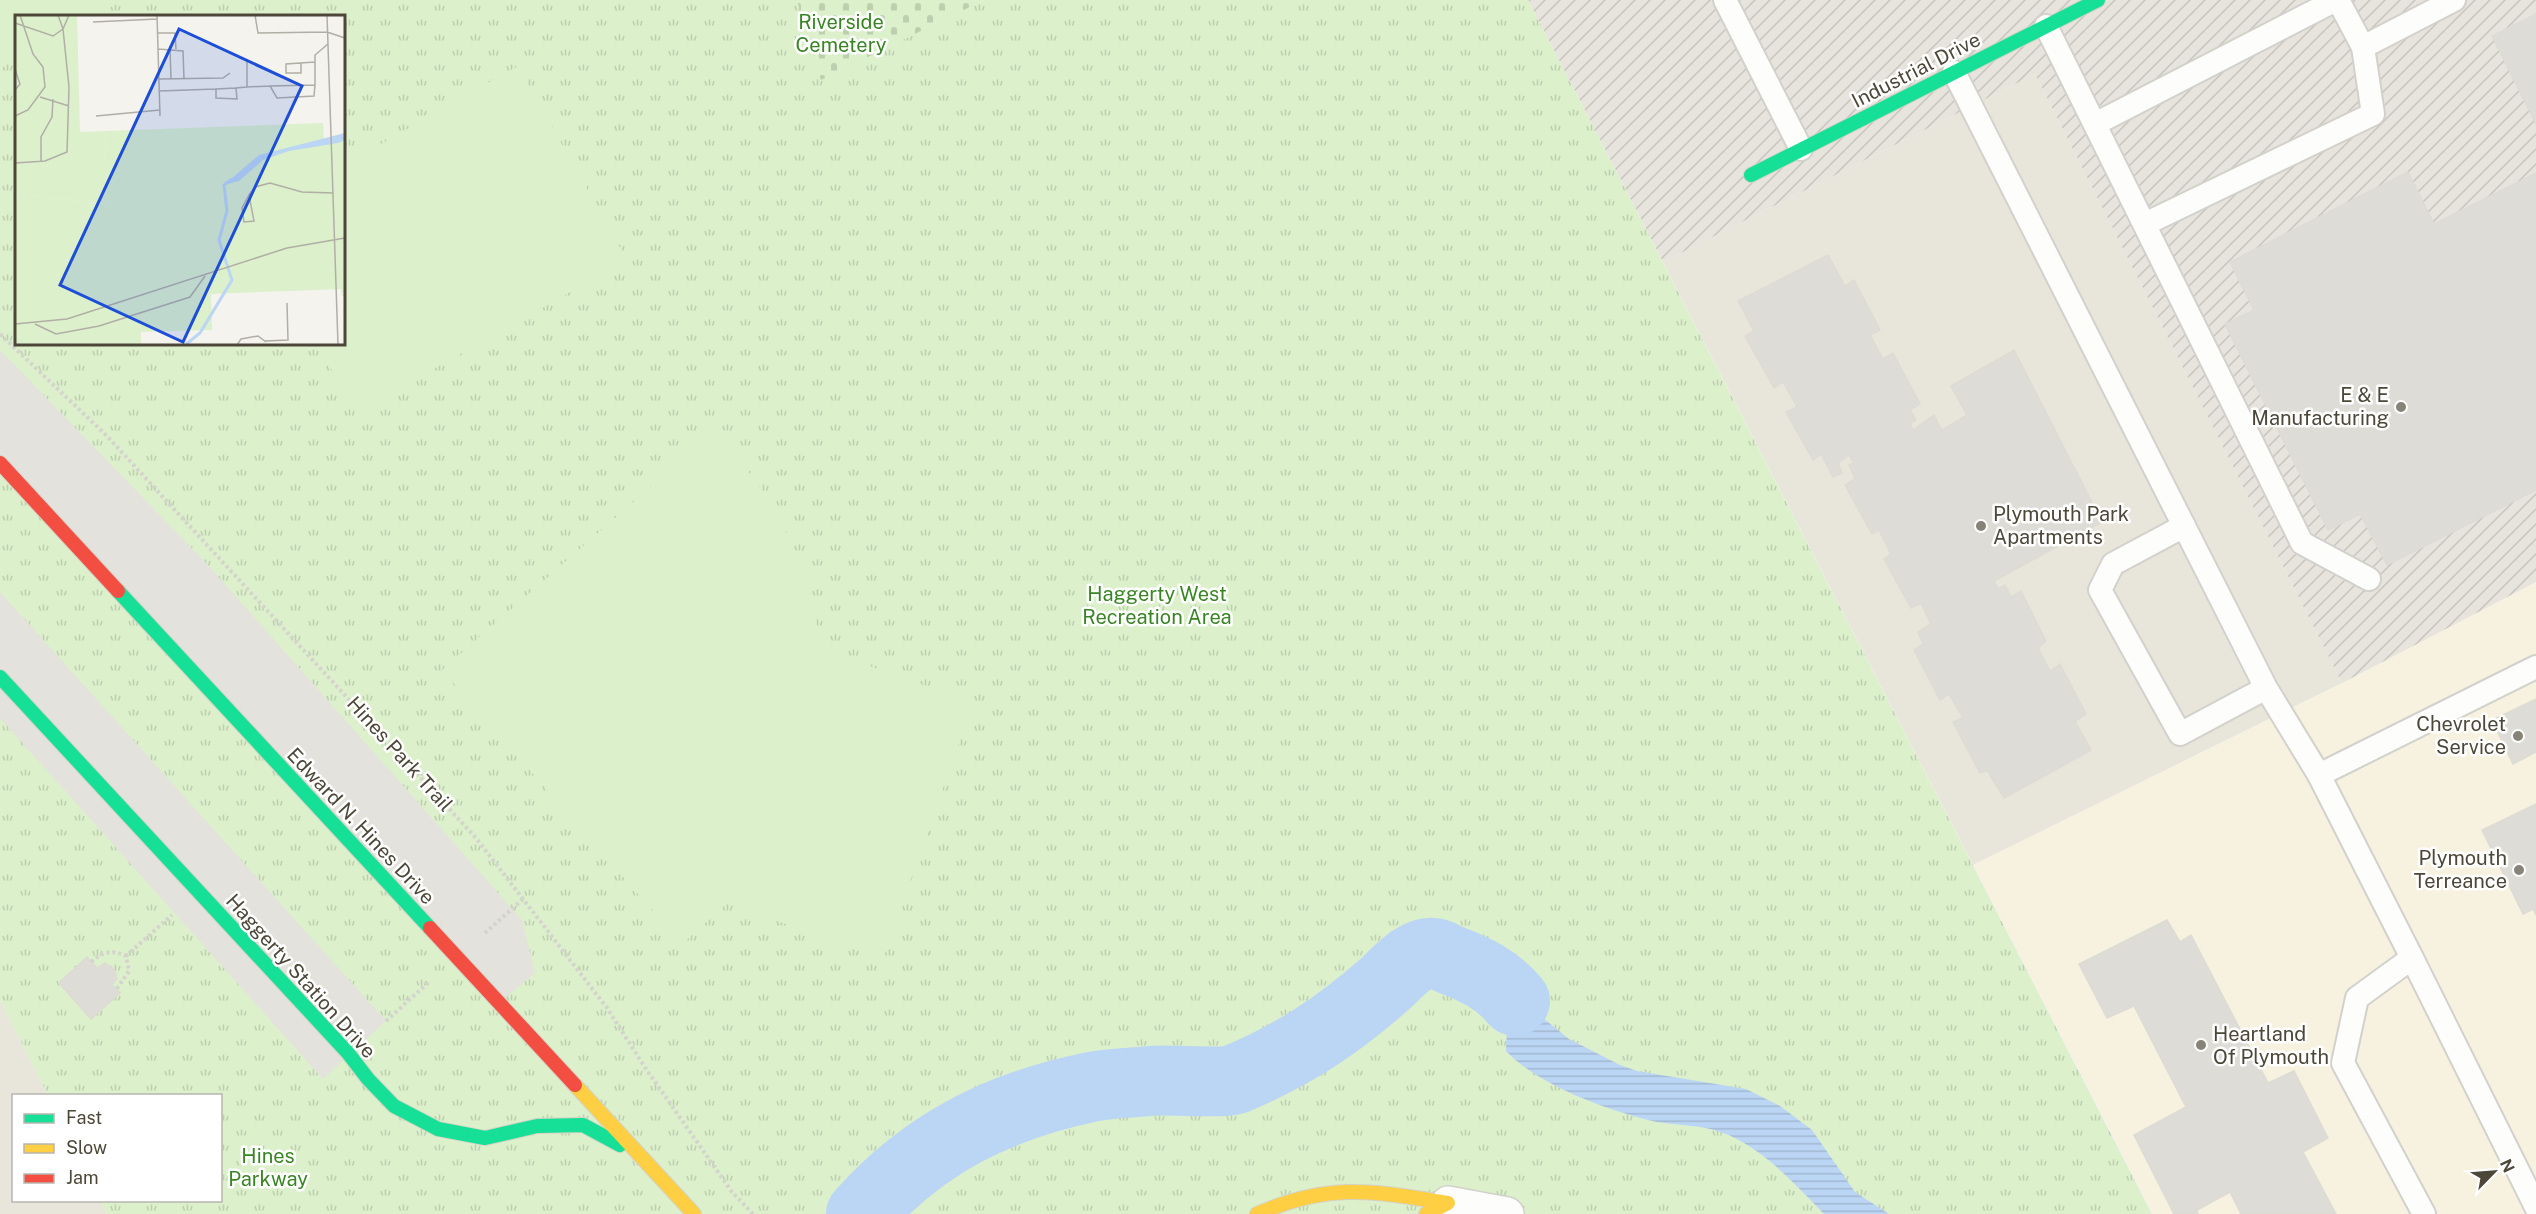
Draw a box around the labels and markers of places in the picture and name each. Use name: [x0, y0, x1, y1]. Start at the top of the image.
place label: E & E Manufacturing: [2251, 383, 2389, 430]
marker: E & E Manufacturing: [2394, 400, 2408, 414]
place label: Plymouth Park Apartments: [1993, 502, 2129, 549]
marker: Plymouth Park Apartments: [1974, 519, 1988, 533]
place label: Chevrolet Service: [2416, 712, 2506, 759]
marker: Chevrolet Service: [2511, 729, 2525, 743]
place label: Plymouth Terreance: [2414, 846, 2507, 893]
marker: Plymouth Terreance: [2512, 863, 2526, 877]
place label: Heartland Of Plymouth: [2213, 1022, 2329, 1069]
marker: Heartland Of Plymouth: [2194, 1038, 2208, 1052]

